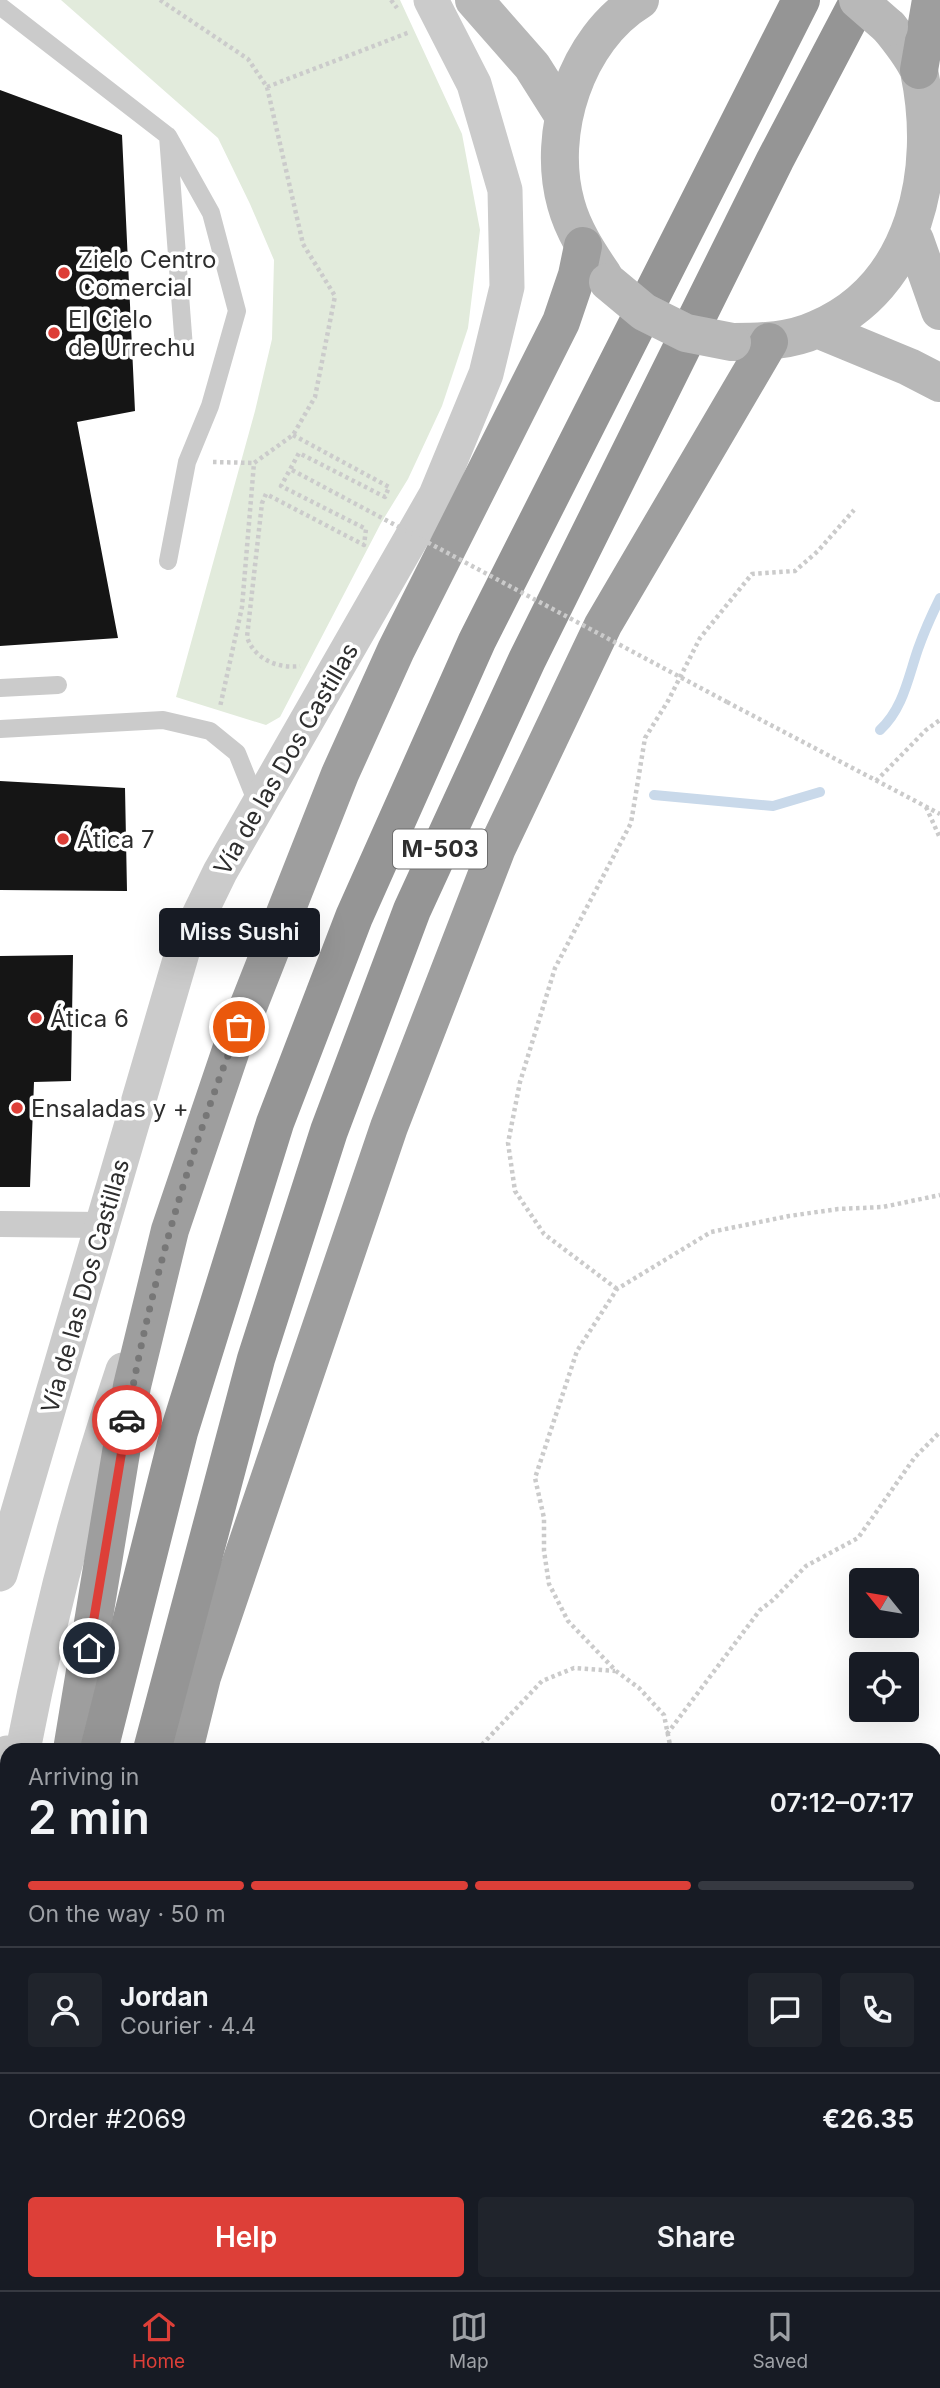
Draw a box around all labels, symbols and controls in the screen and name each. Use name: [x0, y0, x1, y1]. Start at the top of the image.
place label: Zielo Centro Comercial: [78, 245, 216, 302]
marker: Zielo Centro Comercial: [56, 265, 72, 281]
place label: El Cielo de Urrechu: [68, 305, 195, 362]
marker: El Cielo de Urrechu: [46, 325, 62, 341]
street label: Vía de las Dos Castillas: [208, 638, 364, 880]
place label: Ática 7: [77, 824, 155, 854]
road number: M-503: [393, 830, 487, 869]
marker: Ática 7: [55, 831, 71, 847]
callout: Miss Sushi: [159, 908, 320, 957]
text: Miss Sushi: [179, 918, 300, 946]
pin: [209, 997, 269, 1057]
place label: Ática 6: [50, 1003, 129, 1033]
icon: bag: [220, 1008, 258, 1046]
marker: Ática 6: [28, 1010, 44, 1026]
place label: Ensaladas y +: [31, 1094, 189, 1123]
marker: Ensaladas y +: [9, 1100, 25, 1116]
street label: Vía de las Dos Castillas: [35, 1156, 135, 1416]
courier: [92, 1385, 162, 1455]
icon: car: [108, 1401, 146, 1439]
north arrow: [849, 1568, 919, 1638]
map controls: [849, 1568, 919, 1722]
pin: [59, 1618, 119, 1678]
icon: home: [70, 1629, 108, 1667]
button: locate: [849, 1652, 919, 1722]
text: Arriving in: [28, 1763, 139, 1791]
text: 07:12–07:17: [770, 1787, 914, 1818]
text: 2 min: [28, 1789, 150, 1845]
text: On the way · 50 m: [28, 1900, 226, 1928]
button: person: [28, 1973, 102, 2047]
button: chat: [748, 1973, 822, 2047]
button: phone: [840, 1973, 914, 2047]
text: Jordan: [120, 1981, 209, 2012]
text: Courier · 4.4: [120, 2012, 256, 2040]
text: Order #2069: [28, 2103, 186, 2134]
text: €26.35: [822, 2103, 914, 2134]
button: Help: [28, 2197, 464, 2277]
button: Share: [478, 2197, 914, 2277]
tab: Home: [132, 2308, 185, 2373]
tab: Map: [449, 2308, 489, 2373]
tab: Saved: [752, 2308, 808, 2373]

